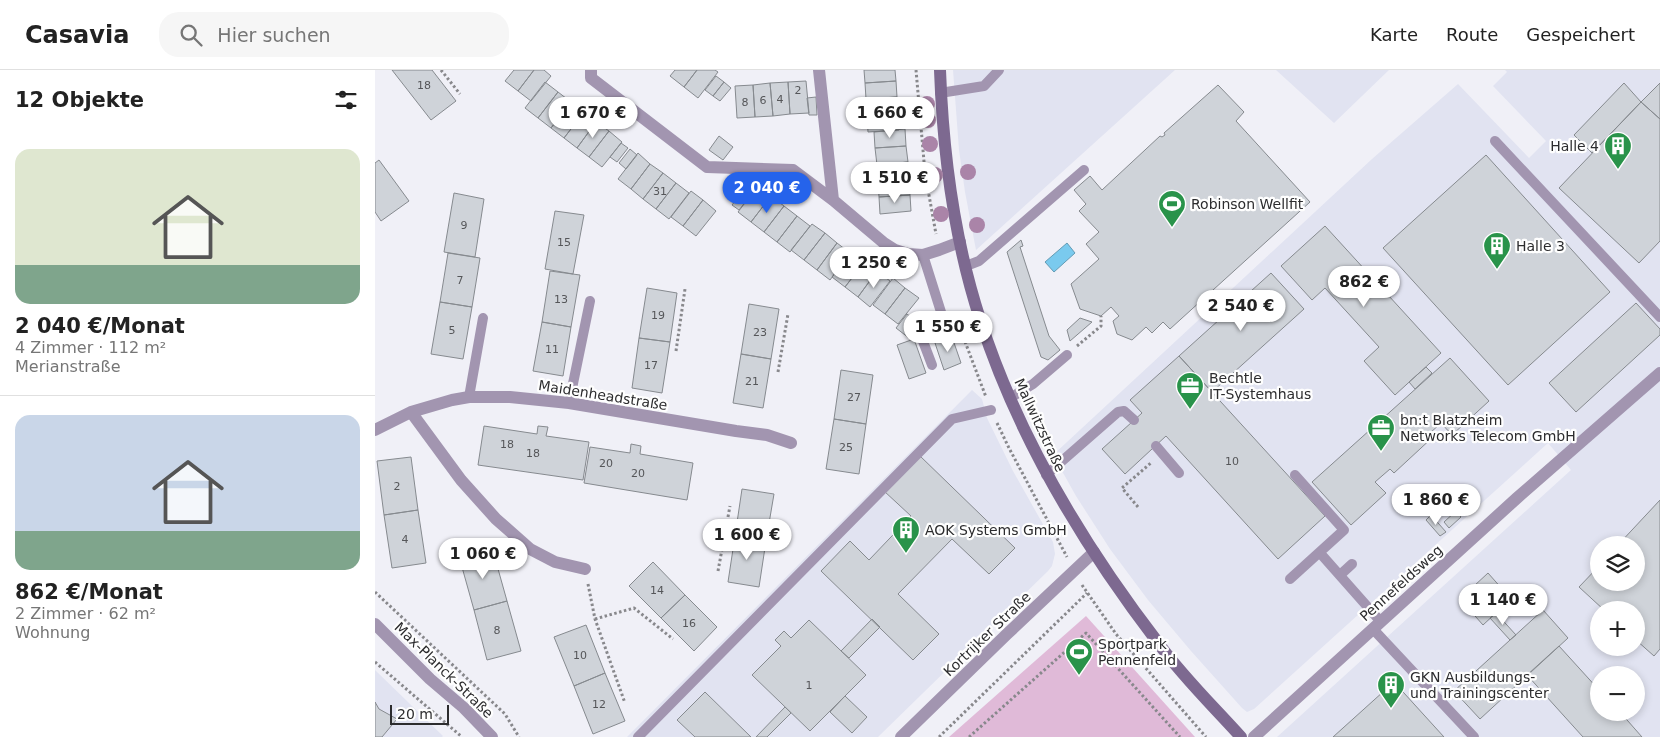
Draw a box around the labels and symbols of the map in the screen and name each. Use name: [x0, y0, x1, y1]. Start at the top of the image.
house number: 18: [417, 79, 431, 92]
house number: 2: [795, 84, 802, 97]
house number: 4: [777, 93, 784, 106]
house number: 6: [760, 94, 767, 107]
house number: 8: [742, 96, 749, 109]
pin: 1 670 €: [547, 97, 639, 139]
pin: 1 660 €: [844, 97, 936, 139]
building icon: Halle 4: [1603, 131, 1633, 170]
place label: Halle 4: [1550, 138, 1599, 154]
pin: 1 510 €: [849, 162, 941, 204]
pin: 2 040 €: [721, 172, 813, 214]
house number: 31: [653, 185, 667, 198]
sports icon: Robinson Wellfit: [1157, 189, 1187, 228]
place label: Robinson Wellfit: [1191, 196, 1304, 212]
house number: 9: [461, 219, 468, 232]
building icon: Halle 3: [1482, 231, 1512, 270]
house number: 15: [557, 236, 571, 249]
place label: Halle 3: [1516, 238, 1565, 254]
pin: 1 250 €: [828, 246, 920, 289]
pin: 862 €: [1329, 266, 1399, 308]
house number: 7: [457, 274, 464, 287]
pin: 2 540 €: [1195, 290, 1287, 332]
house number: 13: [554, 293, 568, 306]
house number: 19: [651, 309, 665, 322]
pin: 1 550 €: [902, 310, 994, 353]
house number: 5: [449, 324, 456, 337]
house number: 23: [753, 326, 767, 339]
house number: 11: [545, 343, 559, 356]
house number: 17: [644, 359, 658, 372]
place label: Bechtle IT-Systemhaus: [1209, 370, 1311, 402]
office icon: Bechtle IT-Systemhaus: [1175, 371, 1205, 410]
house number: 21: [745, 375, 759, 388]
street label: Mallwitzstraße: [1011, 376, 1069, 474]
street label: Maidenheadstraße: [537, 377, 669, 413]
house number: 27: [847, 391, 861, 404]
place label: bn:t Blatzheim Networks Telecom GmbH: [1400, 412, 1576, 444]
office icon: bn:t Blatzheim Networks Telecom GmbH: [1366, 413, 1396, 452]
house number: 18: [500, 438, 514, 451]
house number: 25: [839, 441, 853, 454]
house number: 18: [526, 447, 540, 460]
house number: 10: [1225, 455, 1239, 468]
house number: 20: [599, 457, 613, 470]
house number: 20: [631, 467, 645, 480]
house number: 2: [394, 480, 401, 493]
pin: 1 860 €: [1390, 484, 1482, 526]
building icon: AOK Systems GmbH: [891, 515, 921, 554]
pin: 1 600 €: [701, 518, 793, 561]
place label: AOK Systems GmbH: [925, 522, 1067, 538]
house number: 4: [402, 533, 409, 546]
pin: 1 060 €: [437, 538, 529, 580]
street label: Pennefeldsweg: [1356, 542, 1446, 624]
house number: 14: [650, 584, 664, 597]
pin: 1 140 €: [1457, 584, 1549, 626]
street label: Kortrijker Straße: [940, 589, 1034, 679]
house number: 16: [682, 617, 696, 630]
street label: Max-Planck-Straße: [391, 619, 497, 721]
house number: 8: [494, 624, 501, 637]
place label: Sportpark Pennenfeld: [1098, 636, 1176, 668]
sports icon: Sportpark Pennenfeld: [1064, 637, 1094, 676]
house number: 10: [573, 649, 587, 662]
place label: GKN Ausbildungs- und Trainingscenter: [1410, 669, 1549, 701]
building icon: GKN Ausbildungs- und Trainingscenter: [1376, 670, 1406, 709]
house number: 1: [806, 679, 813, 692]
house number: 12: [592, 698, 606, 711]
scale bar: [390, 702, 449, 725]

